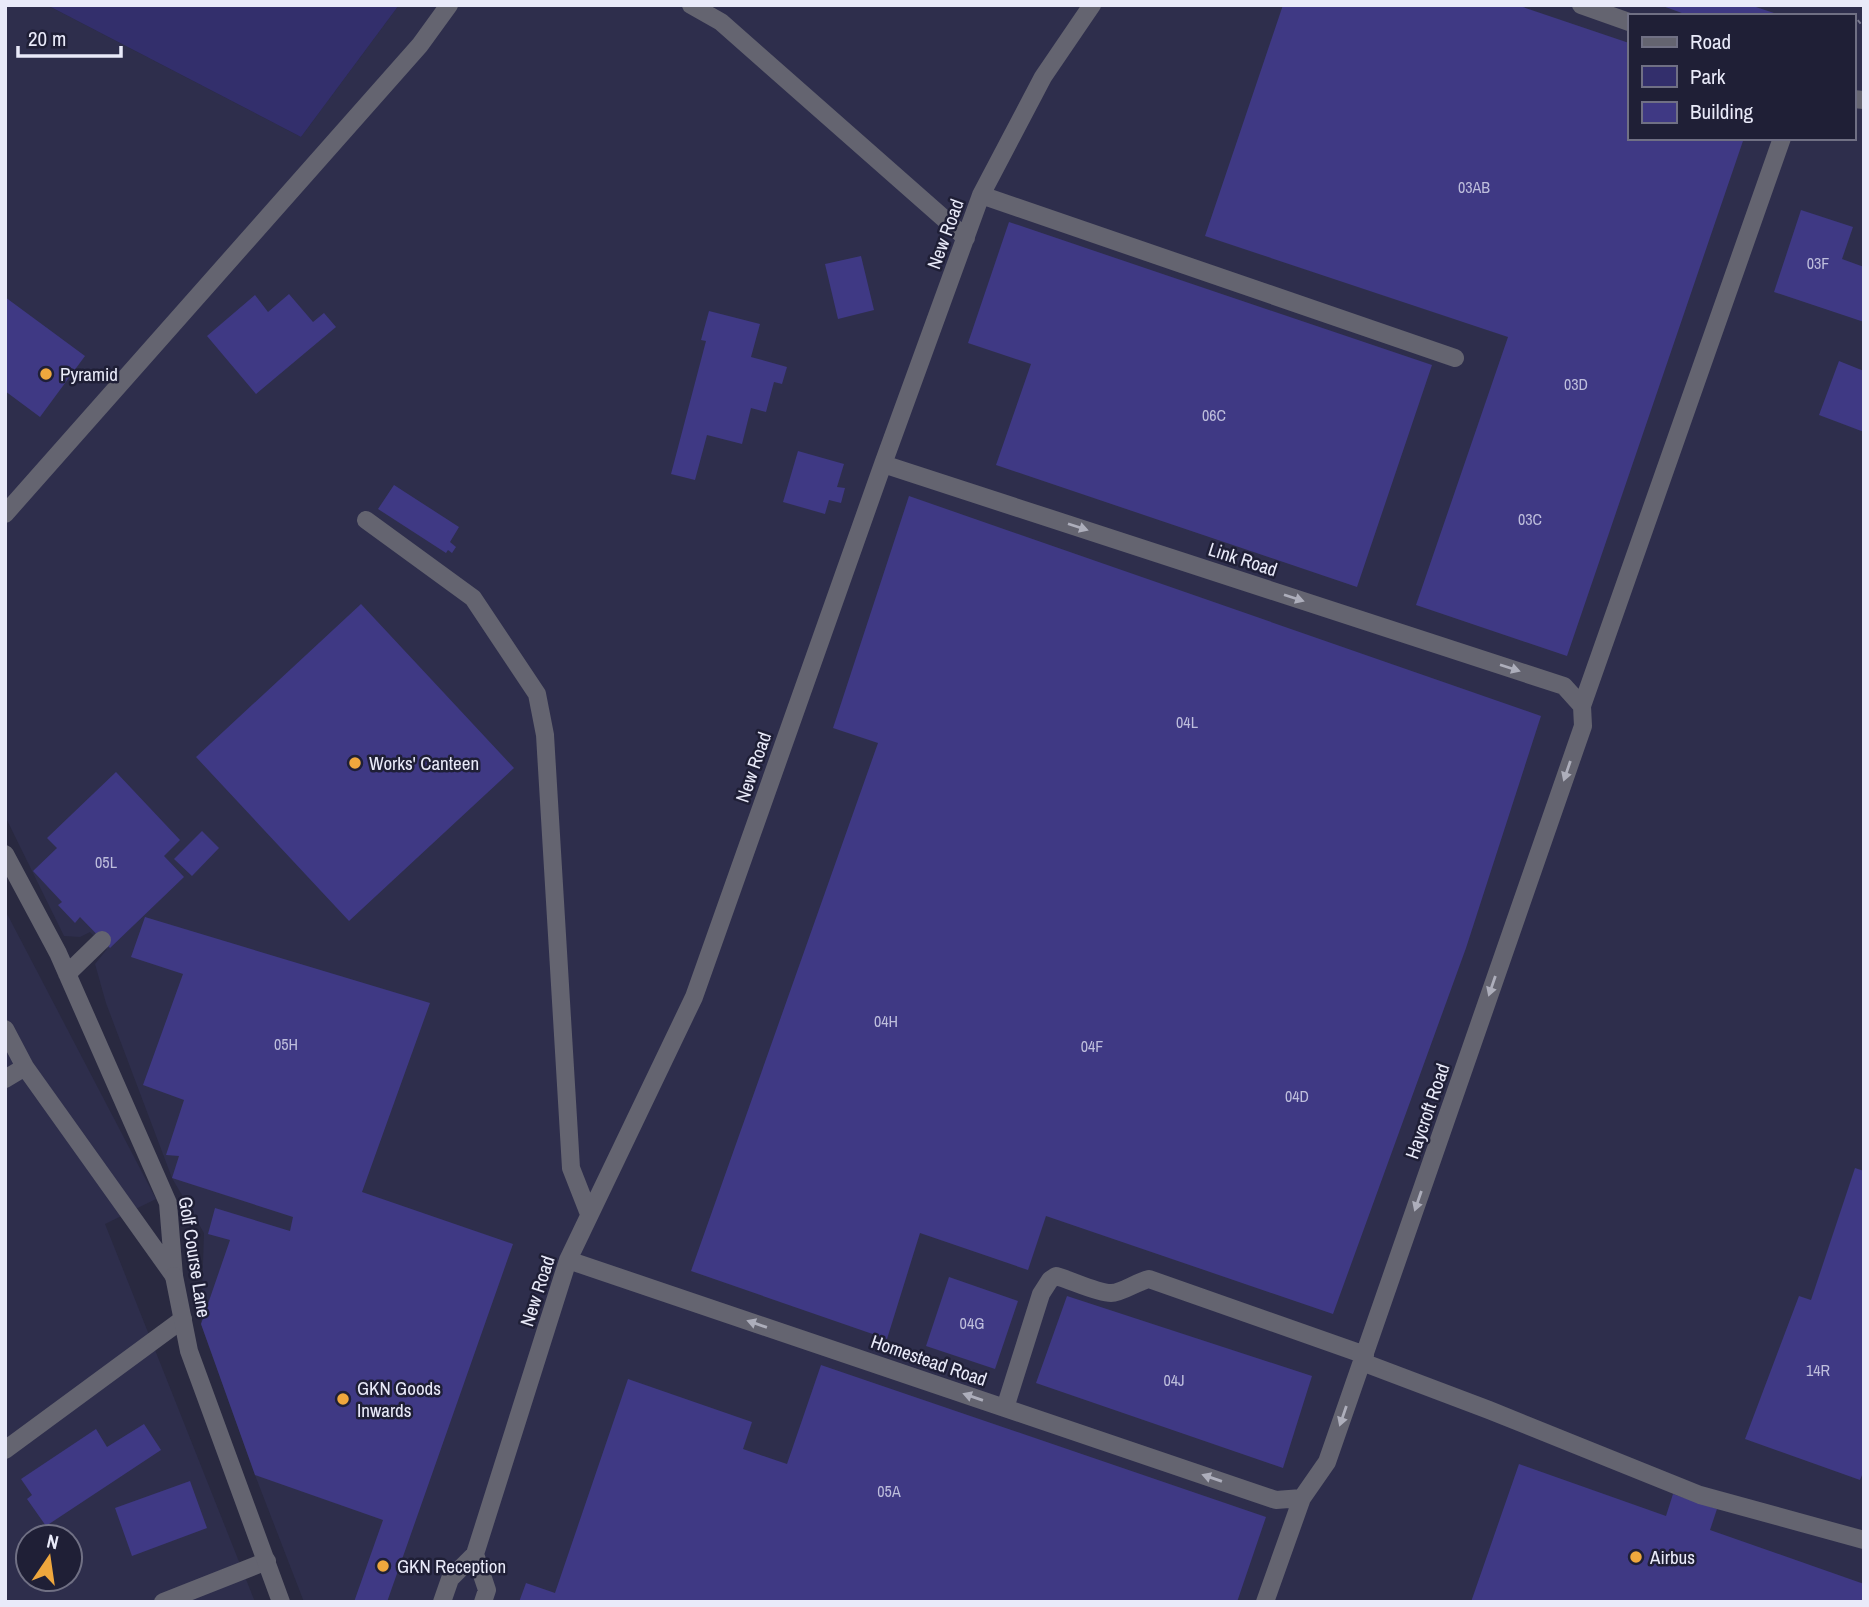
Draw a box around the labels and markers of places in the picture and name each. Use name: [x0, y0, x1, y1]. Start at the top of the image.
place label: Pyramid: [60, 361, 118, 387]
marker: Pyramid: [38, 366, 54, 382]
place label: Works' Canteen: [369, 750, 479, 776]
marker: Works' Canteen: [347, 755, 363, 771]
place label: GKN Goods Inwards: [357, 1375, 441, 1423]
marker: GKN Goods Inwards: [335, 1391, 351, 1407]
place label: Airbus: [1649, 1544, 1695, 1570]
marker: Airbus: [1628, 1549, 1644, 1565]
place label: GKN Reception: [397, 1553, 506, 1579]
marker: GKN Reception: [375, 1558, 391, 1574]

